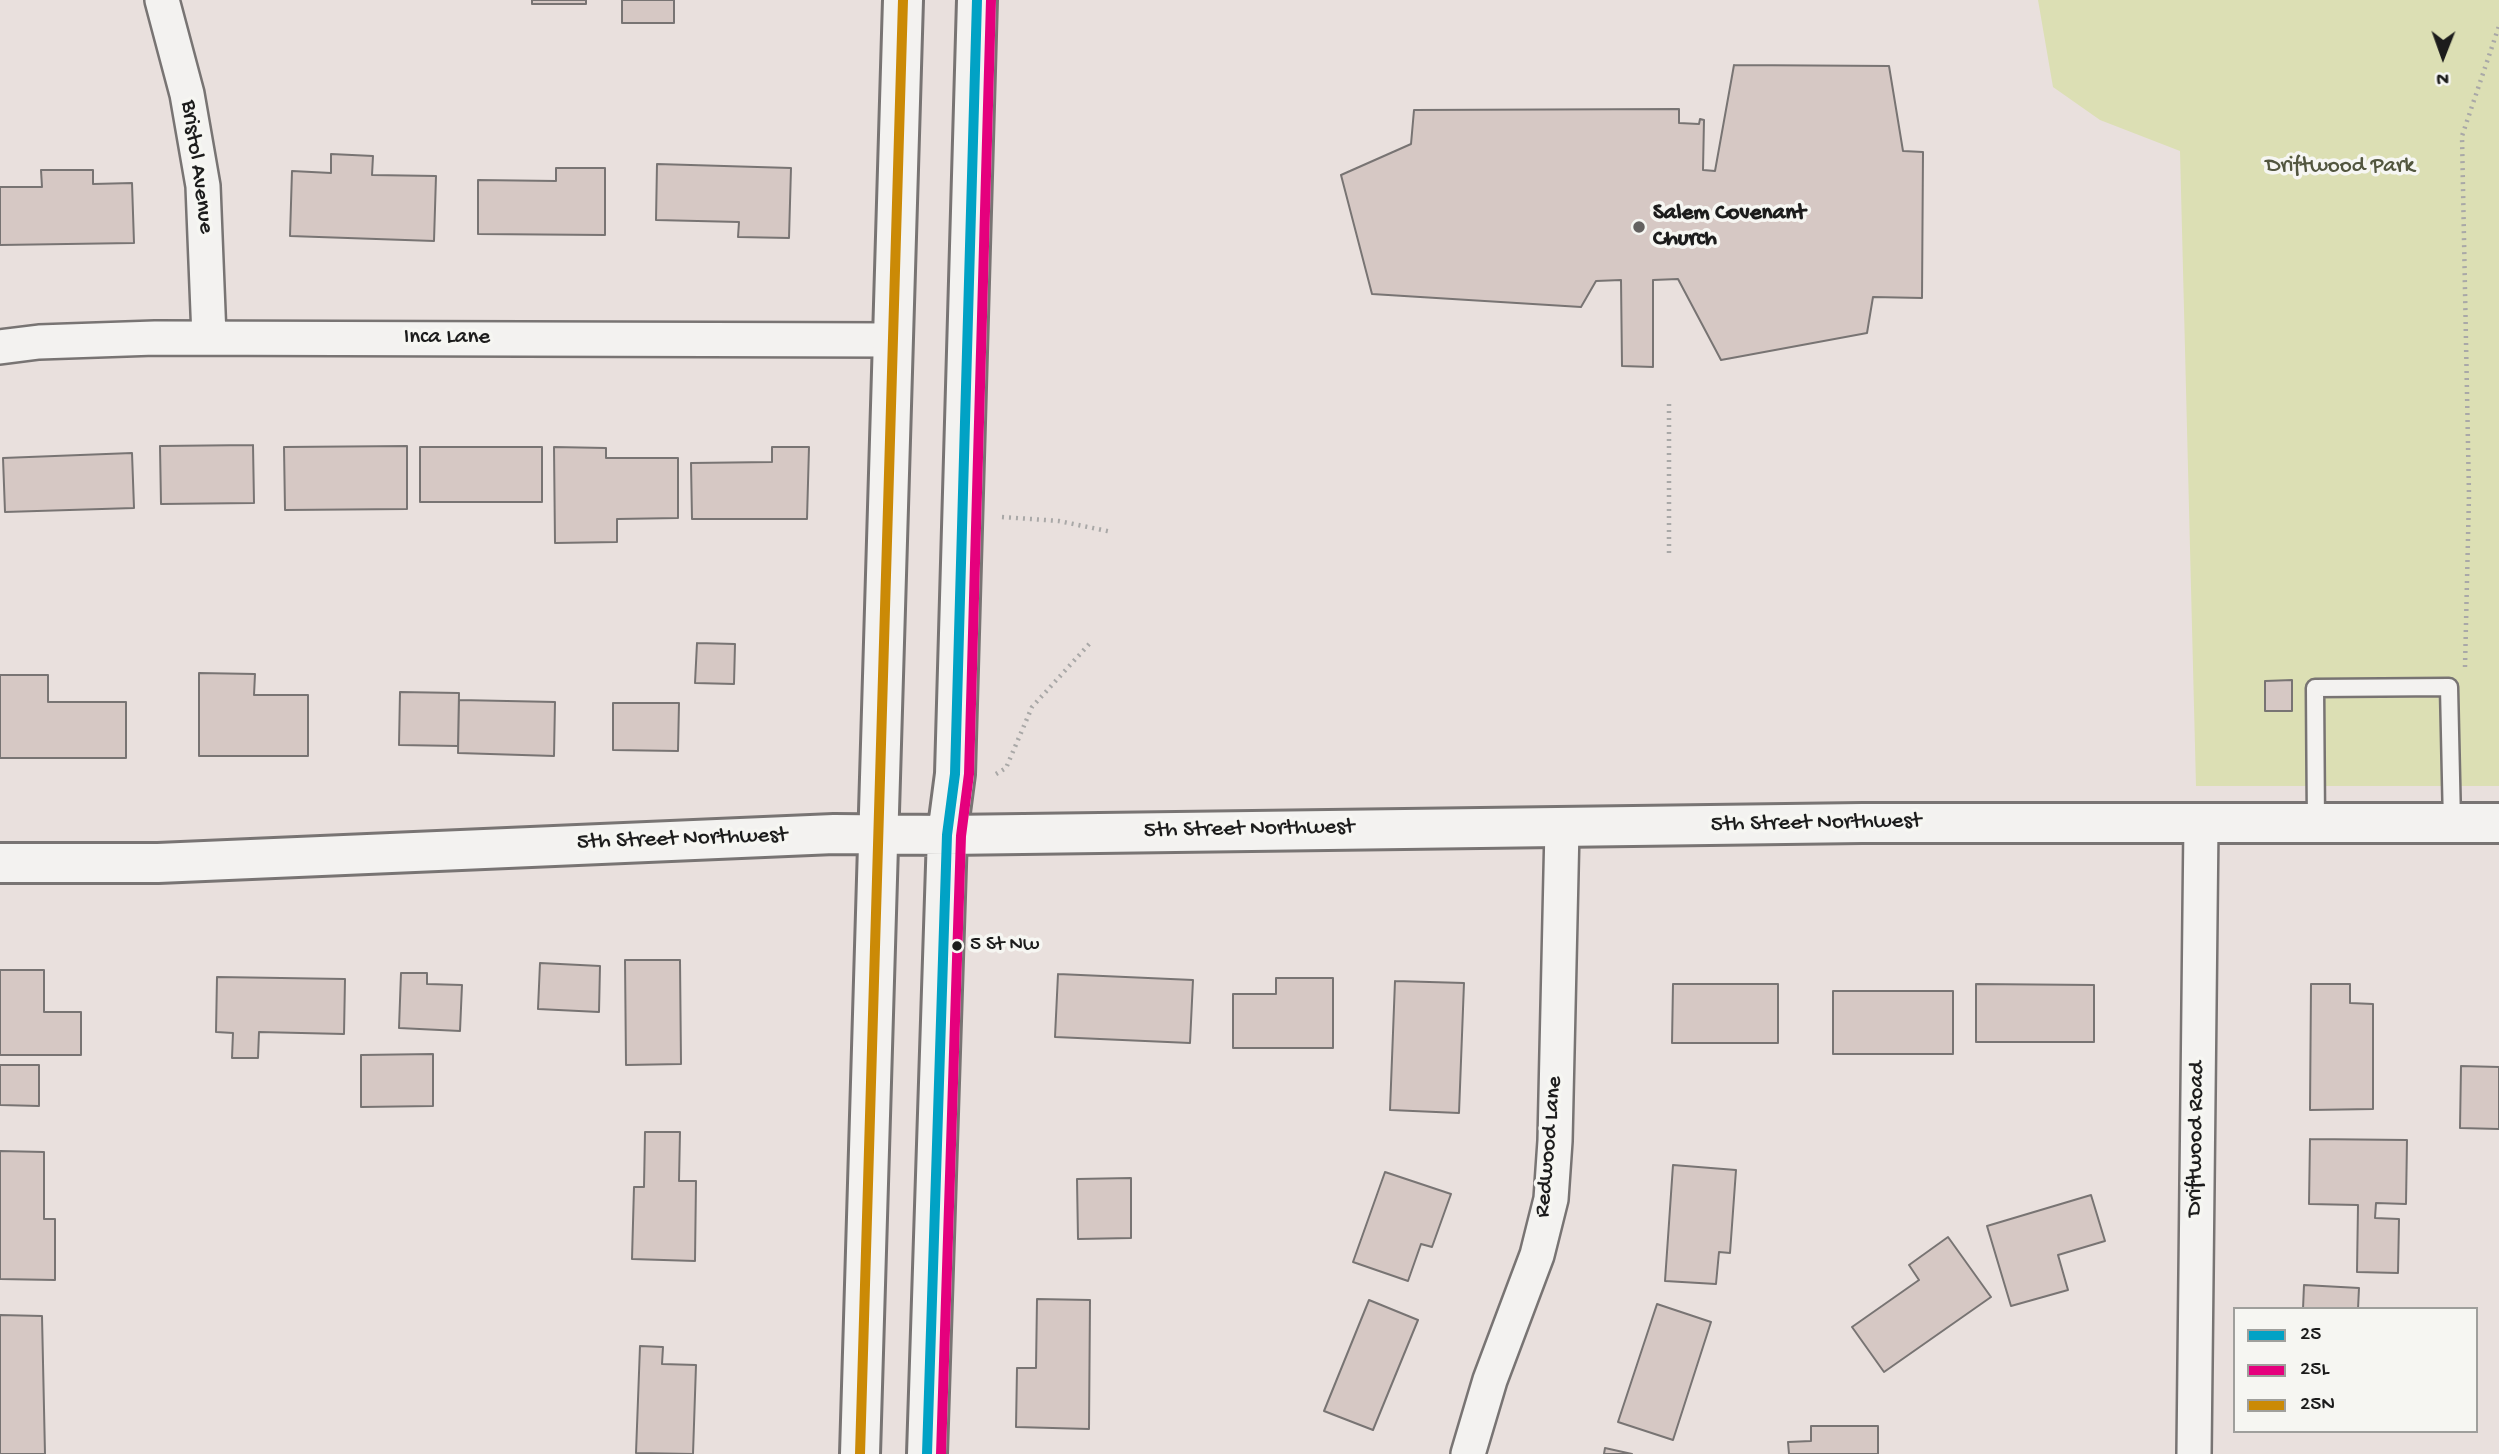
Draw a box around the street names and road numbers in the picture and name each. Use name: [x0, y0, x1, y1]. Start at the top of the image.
street label: Bristol Avenue: [173, 99, 219, 235]
street label: Inca Lane: [404, 324, 490, 352]
street label: 5th Street Northwest: [1711, 808, 1921, 840]
street label: 5th Street Northwest: [1144, 814, 1354, 846]
street label: 5th Street Northwest: [576, 823, 788, 857]
street label: Driftwood Road: [2182, 1061, 2212, 1217]
street label: Redwood Lane: [1530, 1075, 1570, 1219]

